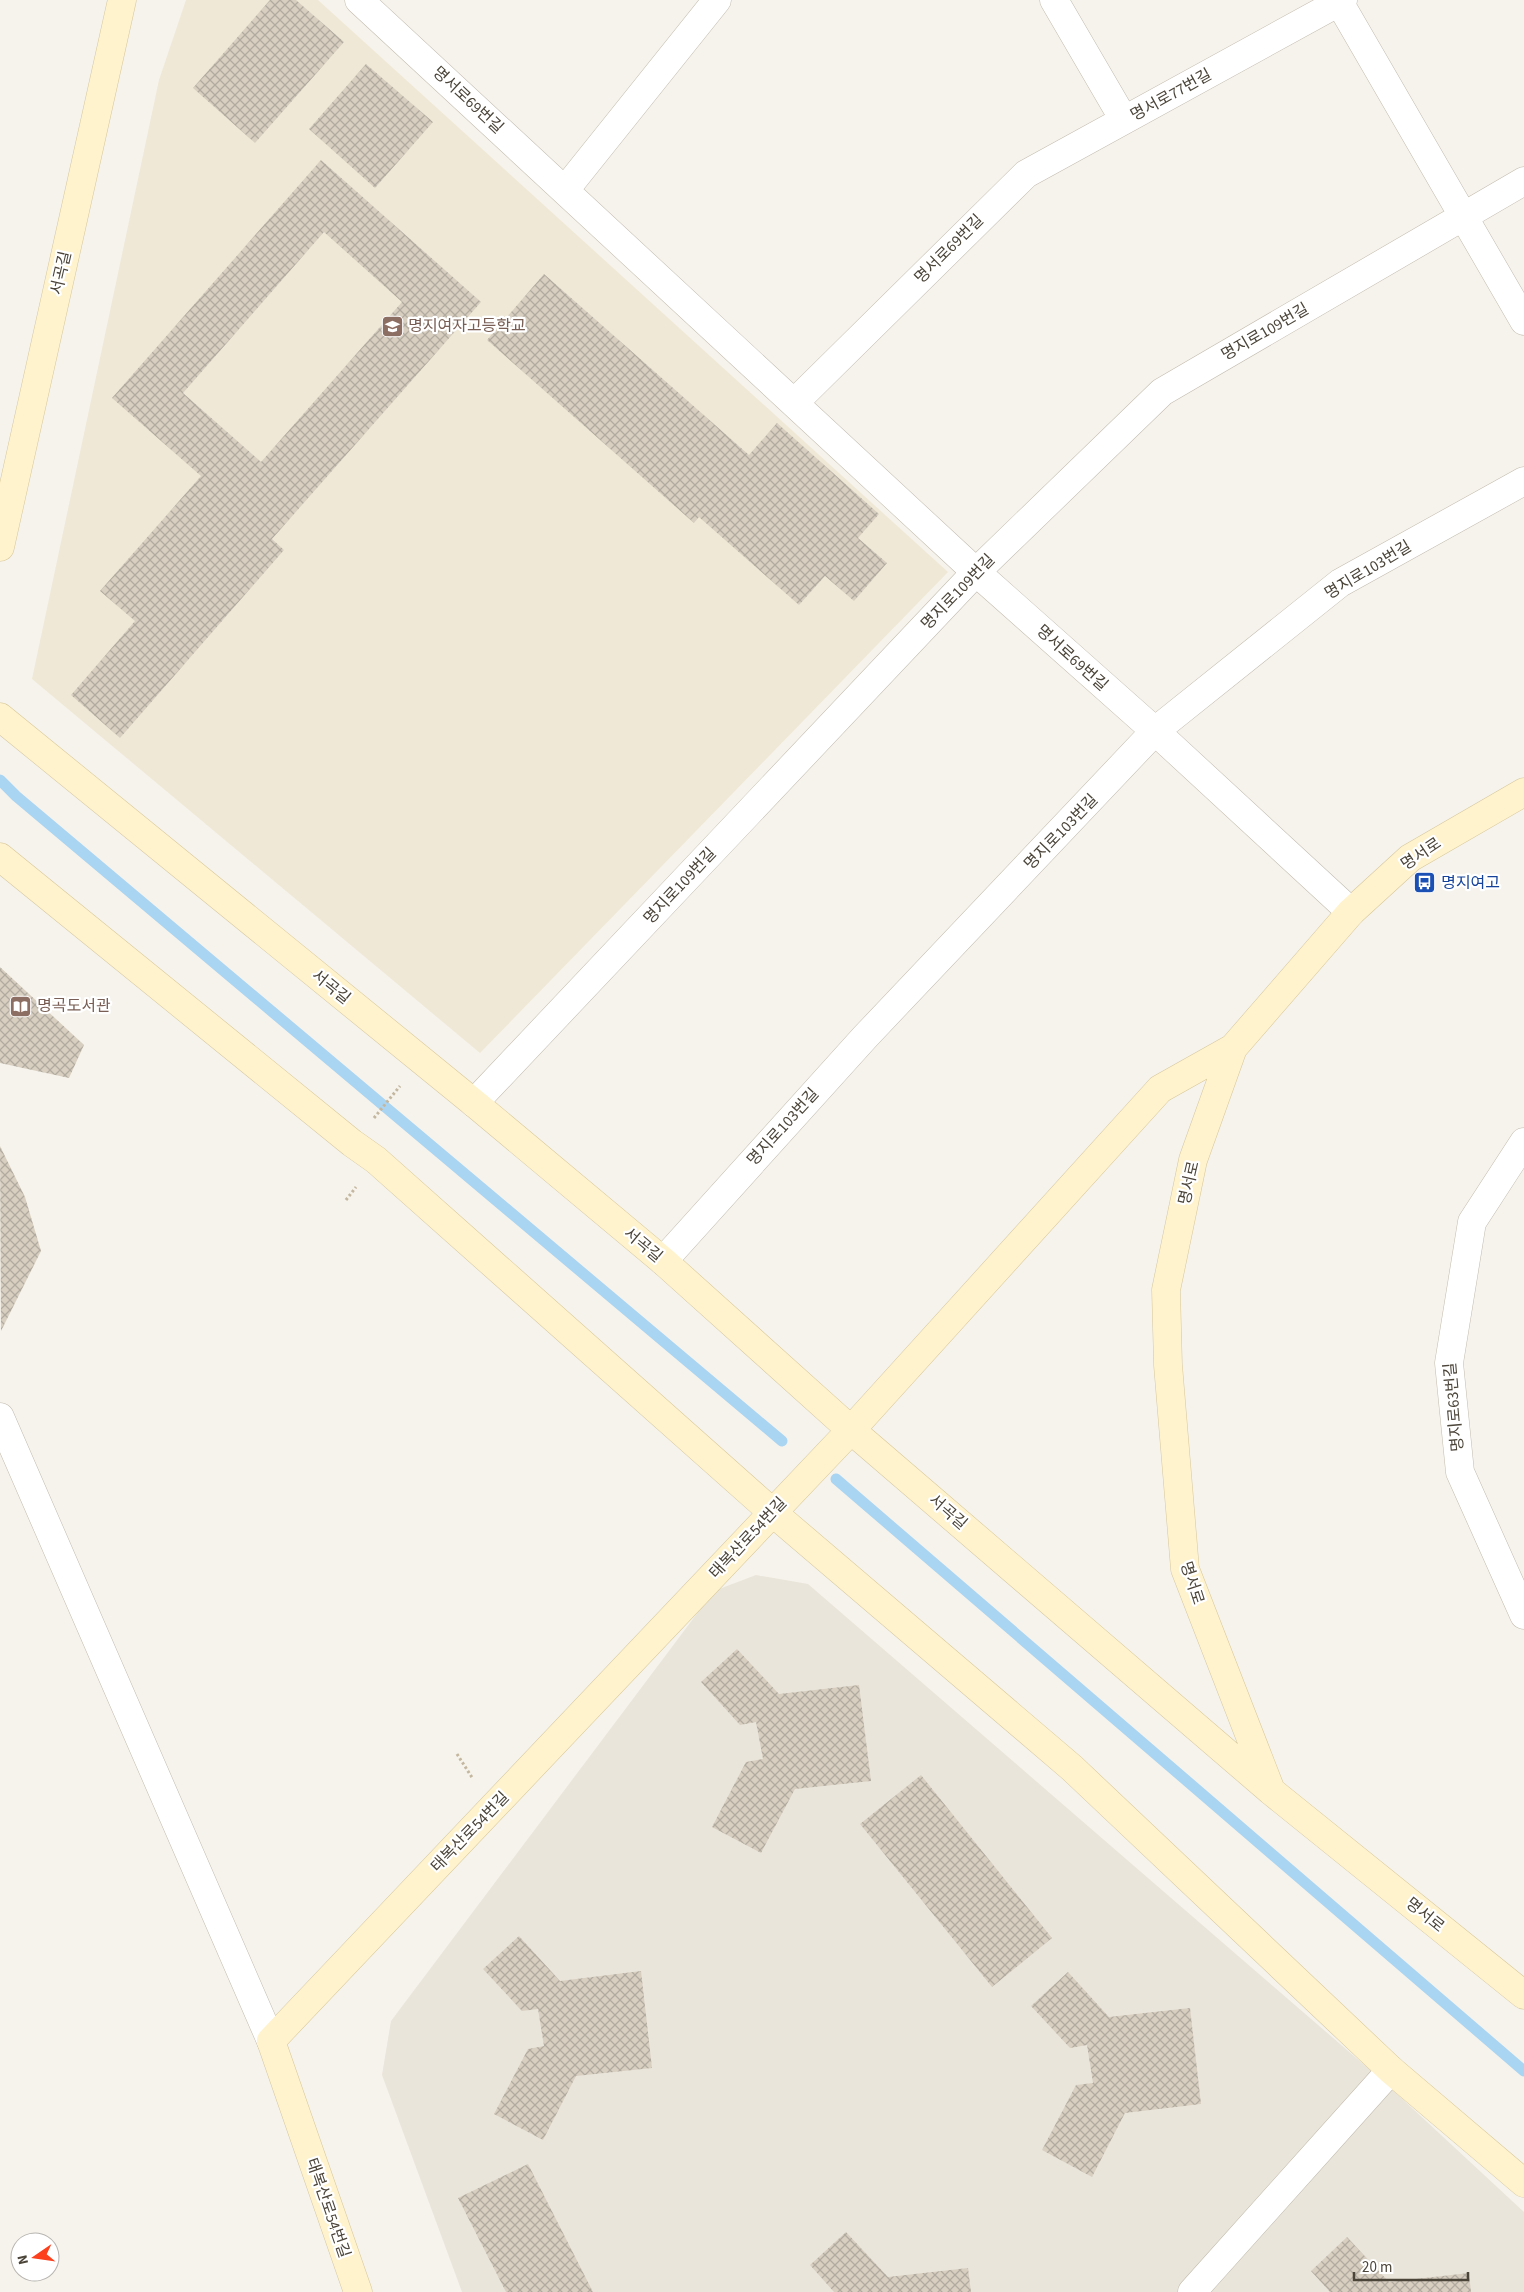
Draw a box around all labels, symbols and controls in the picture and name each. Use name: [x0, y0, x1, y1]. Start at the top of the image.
street label: 명서로69번길: [428, 61, 508, 139]
street label: 명서로77번길: [1127, 64, 1215, 126]
street label: 명서로69번길: [910, 210, 988, 288]
street label: 서곡길: [45, 249, 77, 297]
street label: 명지로109번길: [1217, 298, 1313, 366]
school or university icon: 명지여자고등학교: [380, 314, 404, 338]
place label: 명지여자고등학교: [408, 315, 526, 337]
street label: 명지로103번길: [1321, 535, 1415, 605]
street label: 명지로109번길: [916, 549, 1000, 635]
street label: 명서로69번길: [1031, 620, 1113, 696]
street label: 명지로103번길: [1019, 789, 1103, 875]
street label: 명서로: [1397, 832, 1446, 875]
street label: 명지로109번길: [639, 843, 721, 929]
bus stop icon: 명지여고: [1413, 871, 1437, 895]
place label: 명지여고: [1441, 872, 1500, 894]
street label: 서곡길: [307, 965, 355, 1009]
library icon: 명곡도서관: [9, 994, 33, 1018]
place label: 명곡도서관: [37, 995, 111, 1017]
street label: 명지로103번길: [742, 1083, 824, 1171]
street label: 명서로: [1173, 1159, 1205, 1207]
street label: 서곡길: [619, 1222, 667, 1268]
street label: 명지로63번길: [1439, 1361, 1469, 1453]
street label: 서곡길: [924, 1489, 972, 1535]
street label: 태복산로54번길: [704, 1492, 792, 1584]
street label: 명서로: [1175, 1559, 1209, 1608]
street label: 태복산로54번길: [426, 1787, 514, 1877]
street label: 명서로: [1401, 1893, 1449, 1938]
street label: 태복산로54번길: [301, 2155, 355, 2261]
north arrow: [10, 2232, 60, 2282]
scale bar: [1354, 2250, 1468, 2282]
text: N: [13, 2253, 34, 2266]
text: 20 m: [1362, 2257, 1392, 2278]

